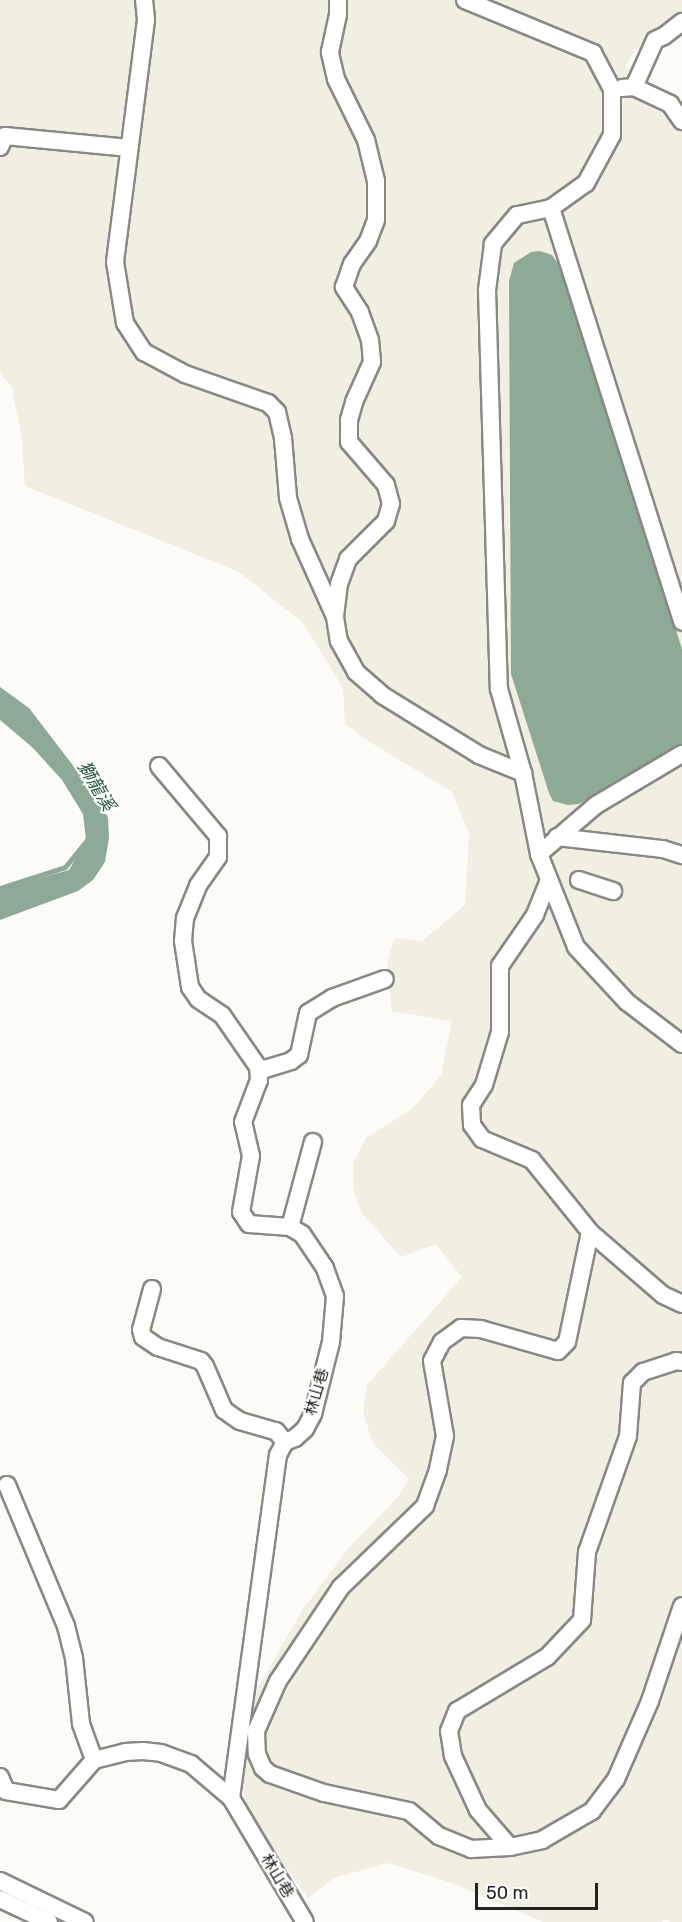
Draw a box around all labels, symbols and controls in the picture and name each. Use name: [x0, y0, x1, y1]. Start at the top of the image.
water label: 獅龍溪: [73, 757, 119, 815]
street label: 林山巷: [301, 1366, 333, 1418]
street label: 林山巷: [256, 1850, 298, 1902]
scale bar: [478, 1871, 601, 1909]
text: 50 m: [486, 1882, 529, 1904]

